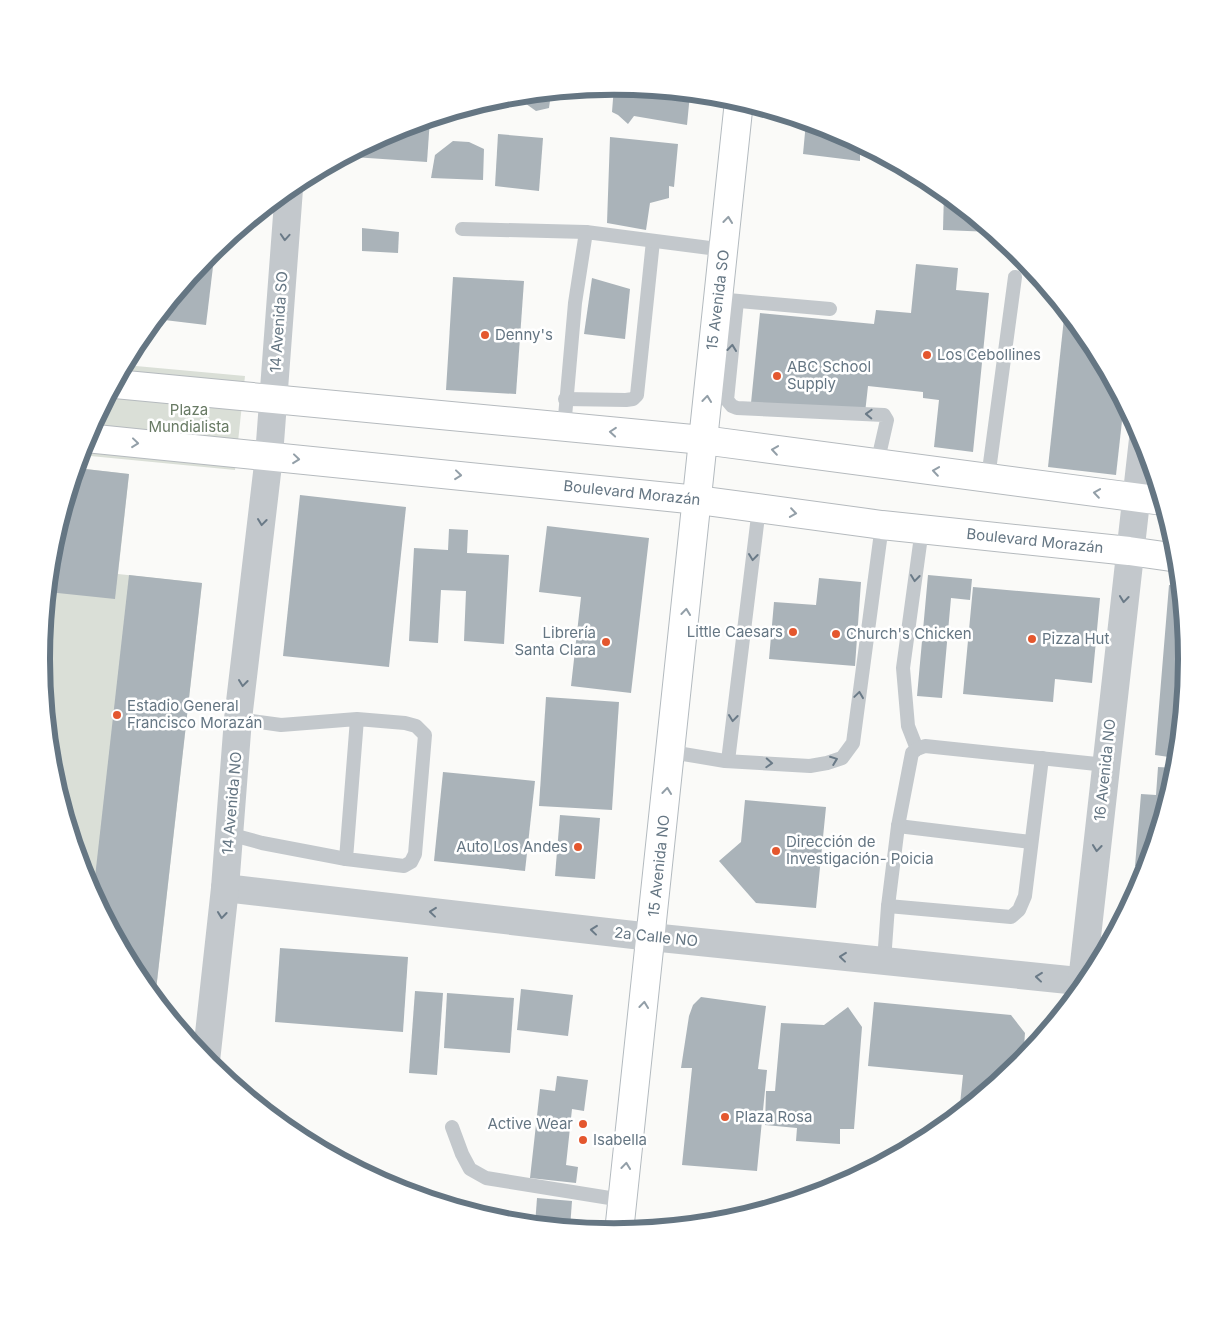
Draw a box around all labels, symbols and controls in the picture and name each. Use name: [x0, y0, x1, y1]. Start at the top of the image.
one-way arrow: [722, 216, 733, 224]
one-way arrow: [280, 233, 291, 241]
street label: 15 Avenida SO: [702, 249, 733, 351]
street label: 14 Avenida SO: [265, 271, 292, 373]
place label: Denny's: [495, 325, 553, 344]
marker: Denny's: [479, 329, 491, 341]
one-way arrow: [726, 344, 737, 352]
place label: Los Cebollines: [937, 345, 1041, 364]
marker: Los Cebollines: [921, 349, 933, 361]
place label: ABC School Supply: [787, 357, 871, 393]
marker: ABC School Supply: [771, 370, 783, 382]
one-way arrow: [702, 394, 713, 402]
park label: Plaza Mundialista: [148, 400, 230, 436]
one-way arrow: [865, 409, 872, 419]
one-way arrow: [609, 427, 617, 438]
one-way arrow: [131, 437, 139, 448]
one-way arrow: [770, 445, 778, 456]
one-way arrow: [293, 453, 301, 464]
one-way arrow: [931, 466, 939, 477]
one-way arrow: [454, 469, 462, 480]
street label: Boulevard Morazán: [563, 476, 701, 509]
one-way arrow: [1093, 488, 1101, 499]
one-way arrow: [790, 507, 798, 518]
one-way arrow: [257, 518, 268, 526]
street label: Boulevard Morazán: [966, 524, 1104, 557]
one-way arrow: [748, 552, 758, 561]
one-way arrow: [910, 574, 921, 582]
one-way arrow: [1119, 595, 1130, 603]
one-way arrow: [680, 608, 691, 616]
place label: Little Caesars: [687, 622, 783, 641]
place label: Librería Santa Clara: [514, 623, 596, 659]
place label: Church's Chicken: [846, 624, 972, 643]
marker: Little Caesars: [787, 626, 799, 638]
marker: Church's Chicken: [830, 628, 842, 640]
place label: Pizza Hut: [1042, 629, 1109, 648]
marker: Pizza Hut: [1026, 633, 1038, 645]
marker: Librería Santa Clara: [600, 636, 612, 648]
one-way arrow: [238, 680, 249, 688]
one-way arrow: [854, 691, 864, 699]
place label: Estadio General Francisco Morazán: [127, 696, 262, 732]
marker: Estadio General Francisco Morazán: [111, 709, 123, 721]
one-way arrow: [728, 714, 739, 722]
street label: 16 Avenida NO: [1090, 718, 1119, 822]
street label: 14 Avenida NO: [218, 751, 245, 855]
one-way arrow: [829, 756, 838, 766]
one-way arrow: [765, 758, 773, 769]
one-way arrow: [661, 787, 672, 795]
street label: 15 Avenida NO: [644, 814, 673, 918]
place label: Dirección de Investigación- Poicia: [786, 832, 934, 868]
place label: Auto Los Andes: [456, 837, 568, 856]
marker: Auto Los Andes: [572, 841, 584, 853]
one-way arrow: [1092, 844, 1103, 852]
marker: Dirección de Investigación- Poicia: [770, 845, 782, 857]
one-way arrow: [428, 907, 436, 918]
one-way arrow: [217, 911, 228, 919]
street label: 2a Calle NO: [613, 923, 699, 950]
one-way arrow: [590, 925, 598, 936]
one-way arrow: [838, 952, 846, 963]
one-way arrow: [1035, 972, 1043, 983]
one-way arrow: [638, 1001, 649, 1009]
place label: Plaza Rosa: [735, 1107, 812, 1126]
marker: Plaza Rosa: [719, 1111, 731, 1123]
place label: Active Wear: [487, 1114, 573, 1133]
marker: Active Wear: [577, 1118, 589, 1130]
place label: Isabella: [593, 1130, 647, 1149]
marker: Isabella: [577, 1134, 589, 1146]
one-way arrow: [620, 1162, 631, 1170]

